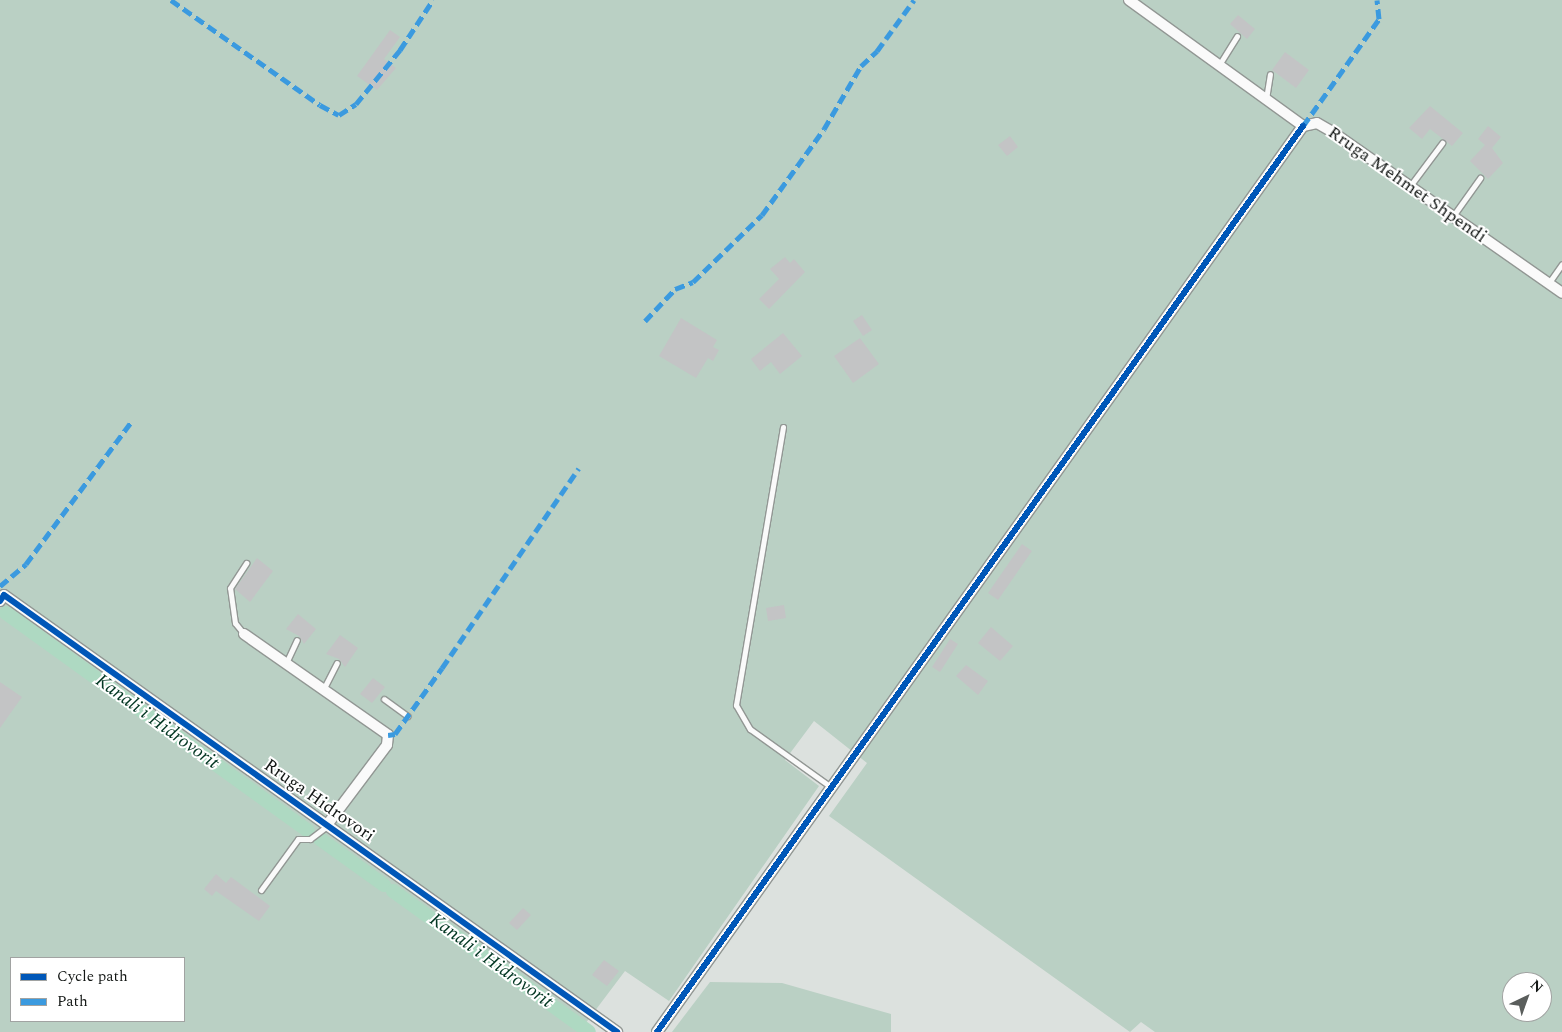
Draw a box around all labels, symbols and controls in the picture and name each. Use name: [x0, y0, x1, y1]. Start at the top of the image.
street label: Rruga Mehmet Shpendi: [1323, 122, 1491, 248]
water label: Kanali i Hidrovorit: [91, 670, 223, 774]
street label: Rruga Hidrovori: [259, 755, 379, 847]
water label: Kanali i Hidrovorit: [425, 909, 557, 1013]
legend: [10, 957, 185, 1022]
text: Cycle path: [57, 965, 128, 988]
north arrow: [1502, 972, 1552, 1022]
text: N: [1525, 975, 1548, 998]
text: Path: [57, 990, 88, 1013]

